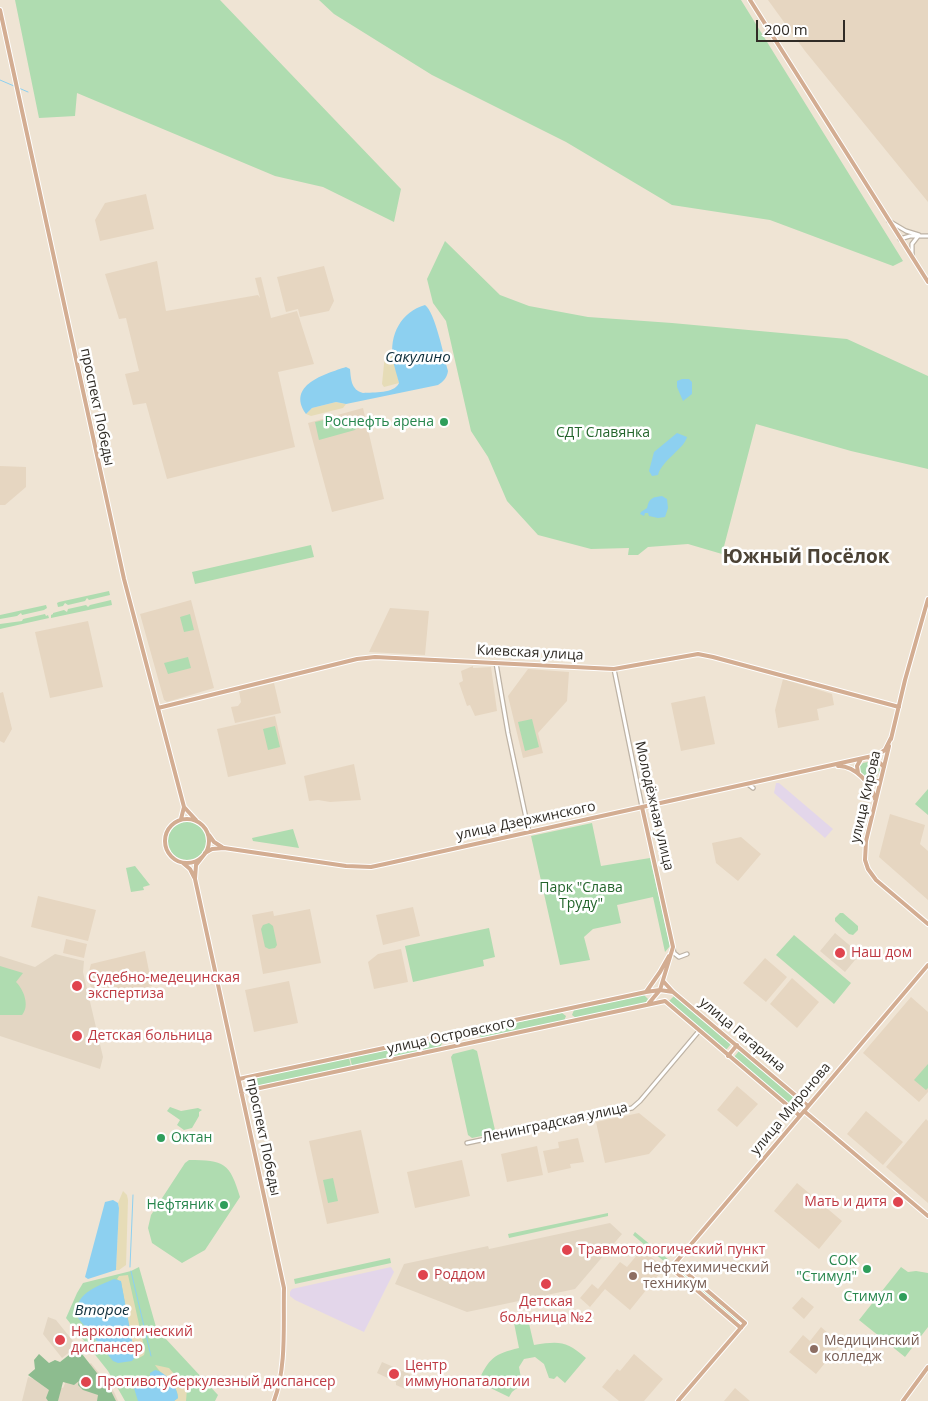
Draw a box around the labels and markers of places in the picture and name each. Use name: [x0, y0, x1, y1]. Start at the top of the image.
place label: Роснефть арена: [324, 414, 434, 430]
marker: Роснефть арена: [438, 416, 450, 428]
place label: Наш дом: [851, 945, 912, 961]
marker: Наш дом: [833, 946, 847, 960]
place label: Судебно-медецинская экспертиза: [88, 970, 240, 1002]
marker: Судебно-медецинская экспертиза: [70, 979, 84, 993]
place label: Детская больница: [88, 1028, 212, 1044]
marker: Детская больница: [70, 1029, 84, 1043]
place label: Октан: [171, 1130, 212, 1146]
marker: Октан: [155, 1132, 167, 1144]
place label: Мать и дитя: [804, 1194, 887, 1210]
marker: Мать и дитя: [891, 1195, 905, 1209]
place label: Нефтяник: [146, 1197, 214, 1213]
marker: Нефтяник: [218, 1199, 230, 1211]
place label: Травмотологический пункт: [578, 1242, 765, 1258]
marker: Травмотологический пункт: [560, 1243, 574, 1257]
place label: СОК "Стимул": [796, 1253, 857, 1285]
place label: Нефтехимический техникум: [643, 1260, 769, 1292]
marker: СОК "Стимул": [861, 1263, 873, 1275]
place label: Роддом: [434, 1267, 486, 1283]
marker: Роддом: [416, 1268, 430, 1282]
marker: Нефтехимический техникум: [627, 1270, 639, 1282]
marker: Детская больница №2: [539, 1277, 553, 1291]
place label: Стимул: [843, 1289, 893, 1305]
marker: Стимул: [897, 1291, 909, 1303]
place label: Детская больница №2: [499, 1294, 593, 1326]
place label: Наркологический диспансер: [71, 1324, 193, 1356]
marker: Наркологический диспансер: [53, 1333, 67, 1347]
place label: Медицинский колледж: [824, 1333, 920, 1365]
marker: Медицинский колледж: [808, 1343, 820, 1355]
place label: Центр иммунопаталогии: [405, 1358, 530, 1390]
marker: Центр иммунопаталогии: [387, 1367, 401, 1381]
place label: Противотуберкулезный диспансер: [97, 1374, 336, 1390]
marker: Противотуберкулезный диспансер: [79, 1375, 93, 1389]

